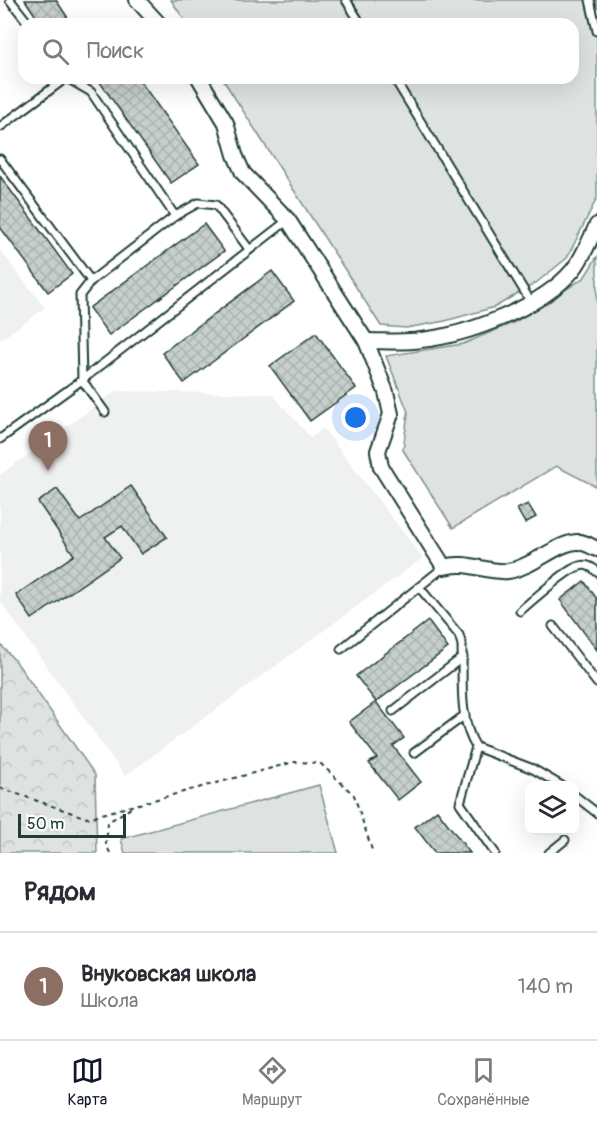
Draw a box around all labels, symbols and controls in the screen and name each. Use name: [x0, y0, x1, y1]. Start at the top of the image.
search box: [18, 18, 579, 84]
icon: search: [39, 35, 72, 68]
text: Поиск: [87, 37, 144, 65]
your location: [341, 403, 370, 432]
pin: 1: [28, 422, 68, 471]
map controls: [525, 781, 579, 835]
button: layers: [525, 781, 579, 835]
scale bar: [18, 811, 126, 838]
text: 50 m: [27, 814, 64, 834]
text: Рядом: [24, 876, 96, 908]
text: Внуковская школа: [81, 960, 256, 988]
text: 1: [40, 974, 47, 999]
text: 140 m: [518, 974, 573, 999]
text: Школа: [81, 988, 138, 1013]
tab: Карта: [67, 1054, 107, 1110]
tab: Маршрут: [242, 1054, 302, 1110]
tab: Сохранённые: [437, 1054, 530, 1110]

